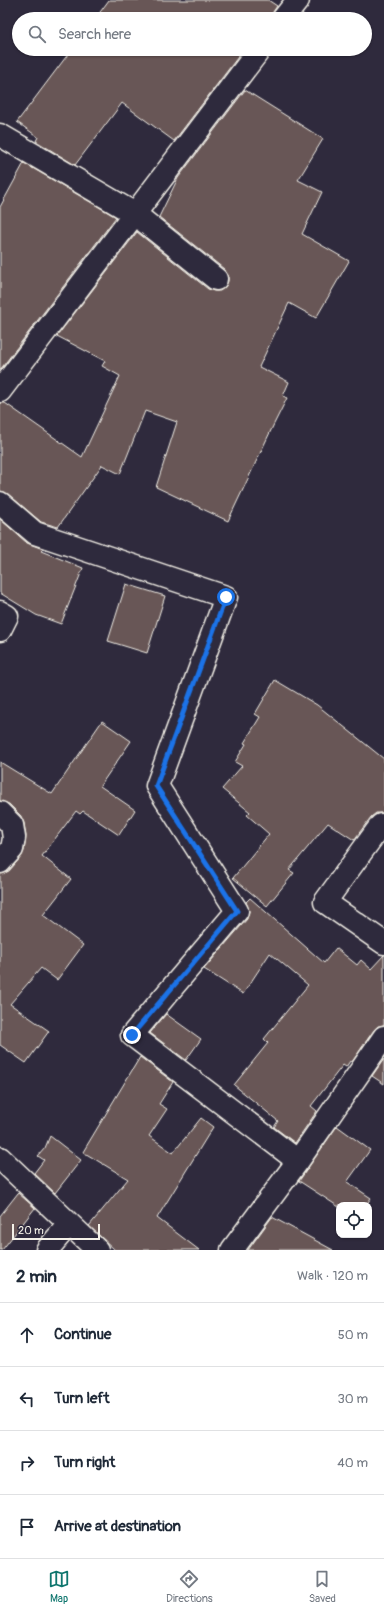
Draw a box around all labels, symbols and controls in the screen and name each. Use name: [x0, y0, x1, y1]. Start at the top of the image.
search box: [12, 12, 372, 56]
icon: search: [26, 23, 48, 45]
text: Search here: [58, 25, 131, 44]
route start: [217, 588, 235, 606]
route end: [123, 1026, 141, 1044]
map controls: [336, 1202, 372, 1238]
button: locate: [336, 1202, 372, 1238]
scale bar: [12, 1222, 100, 1241]
text: 20 m: [18, 1224, 44, 1237]
text: 2 min: [16, 1266, 57, 1287]
text: Walk · 120 m: [297, 1268, 368, 1284]
icon: ahead: [16, 1324, 38, 1346]
text: Continue: [54, 1325, 112, 1344]
text: 50 m: [338, 1327, 368, 1343]
icon: left: [16, 1388, 38, 1410]
text: Turn left: [54, 1389, 110, 1408]
text: 30 m: [338, 1391, 368, 1407]
icon: right: [16, 1452, 38, 1474]
text: Turn right: [54, 1453, 115, 1472]
text: 40 m: [337, 1455, 368, 1471]
icon: arrive: [16, 1516, 38, 1538]
text: Arrive at destination: [54, 1517, 181, 1536]
tab: Map: [48, 1568, 70, 1605]
tab: Directions: [166, 1568, 213, 1605]
tab: Saved: [309, 1568, 336, 1605]

